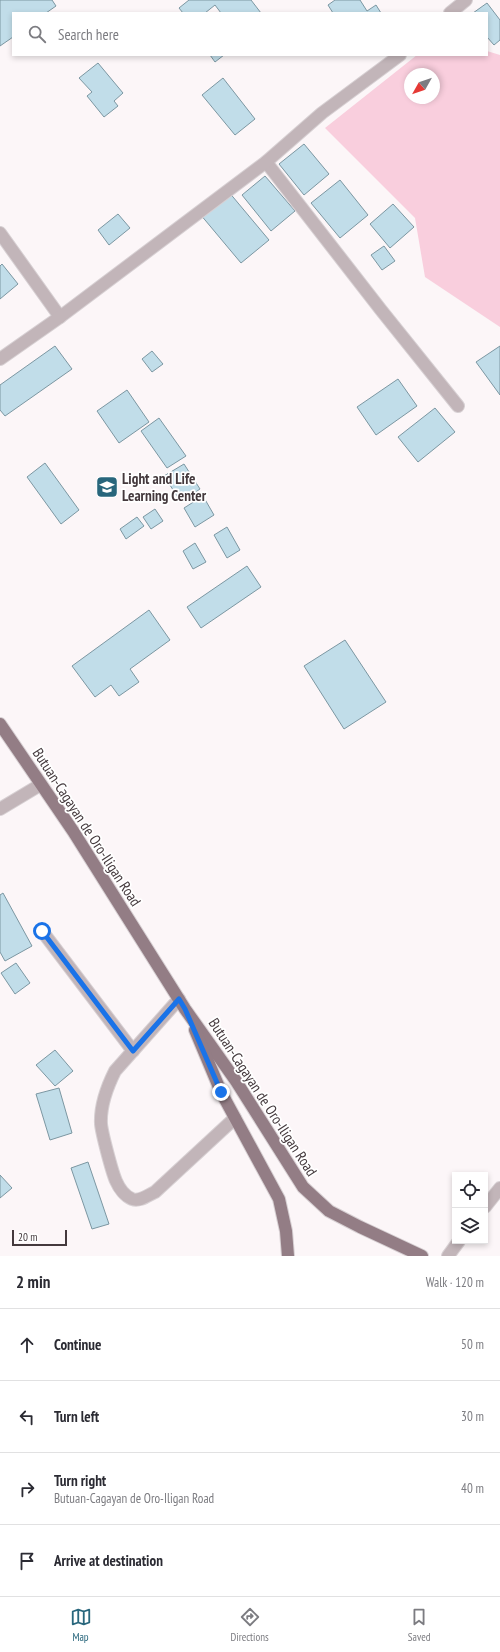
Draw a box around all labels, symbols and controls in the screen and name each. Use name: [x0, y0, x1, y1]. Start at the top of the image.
search box: [12, 12, 488, 56]
icon: search: [26, 23, 48, 45]
text: Search here: [58, 25, 119, 44]
north arrow: [404, 68, 440, 104]
place label: Light and Life Learning Center: [122, 469, 207, 505]
school or university icon: Light and Life Learning Center: [94, 474, 120, 500]
street label: Butuan-Cagayan de Oro-Iligan Road: [29, 744, 145, 910]
route start: [33, 922, 51, 940]
street label: Butuan-Cagayan de Oro-Iligan Road: [205, 1014, 321, 1180]
route end: [212, 1083, 230, 1101]
map controls: [452, 1172, 488, 1244]
button: locate: [452, 1172, 488, 1208]
button: layers: [452, 1208, 488, 1244]
scale bar: [12, 1228, 67, 1247]
text: 20 m: [18, 1230, 37, 1244]
text: 2 min: [16, 1271, 50, 1293]
text: Walk · 120 m: [426, 1274, 484, 1291]
icon: ahead: [16, 1334, 38, 1356]
text: Continue: [54, 1335, 101, 1354]
text: 50 m: [461, 1336, 484, 1353]
icon: left: [16, 1406, 38, 1428]
text: Turn left: [54, 1407, 99, 1426]
text: 30 m: [461, 1408, 484, 1425]
text: Turn right: [54, 1471, 106, 1490]
icon: right: [16, 1478, 38, 1500]
text: 40 m: [461, 1480, 484, 1497]
text: Butuan-Cagayan de Oro-Iligan Road: [54, 1490, 214, 1507]
icon: arrive: [16, 1550, 38, 1572]
text: Arrive at destination: [54, 1551, 163, 1570]
tab: Map: [70, 1606, 92, 1644]
tab: Directions: [231, 1606, 269, 1644]
tab: Saved: [408, 1606, 430, 1644]

